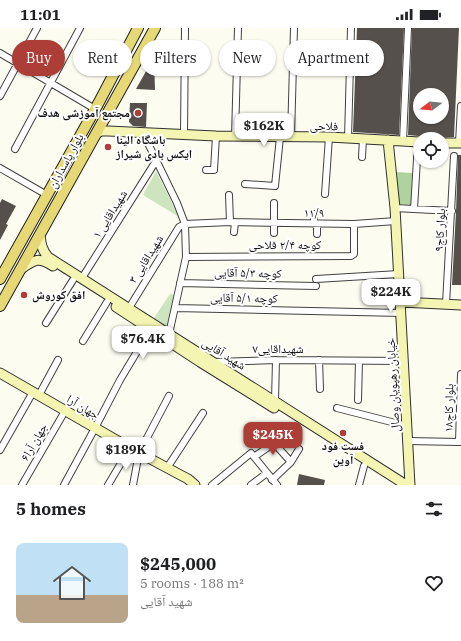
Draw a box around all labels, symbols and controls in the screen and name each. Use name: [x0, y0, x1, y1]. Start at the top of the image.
text: 11:01: [20, 5, 61, 24]
chip: Buy: [12, 40, 65, 76]
chip: Rent: [73, 40, 132, 76]
chip: Filters: [140, 40, 211, 76]
chip: New: [219, 40, 276, 76]
chip: Apartment: [284, 40, 384, 76]
north arrow: [413, 88, 449, 124]
map controls: [413, 88, 449, 168]
place label: مجتمع آموزشی هدف: [38, 105, 130, 121]
marker: مجتمع آموزشی هدف: [133, 108, 143, 118]
pin: $162K: [236, 113, 292, 147]
text: $162K: [243, 117, 285, 134]
street label: فلاحی: [310, 118, 338, 133]
street label: بلوار پاسداران: [44, 131, 87, 191]
place label: باشگاه الینا ایکس بادی شیراز: [115, 132, 192, 162]
button: locate: [413, 132, 449, 168]
marker: باشگاه الینا ایکس بادی شیراز: [103, 142, 113, 152]
street label: ۱ شهیداقایی: [89, 187, 130, 241]
street label: ۱۱/۹: [304, 205, 324, 220]
street label: بلوار کاج۹: [431, 208, 448, 252]
street label: ۳ شهیداقایی: [125, 232, 166, 286]
street label: کوچه ۲/۴ فلاحی: [249, 237, 321, 252]
street label: کوچه ۵/۳ آقایی: [214, 264, 282, 281]
pin: $224K: [363, 279, 419, 313]
text: $224K: [370, 283, 412, 300]
place label: افق کوروش: [32, 287, 85, 303]
street label: کوچه ۵/۱ آقایی: [210, 289, 278, 306]
marker: افق کوروش: [19, 290, 29, 300]
pin: $76.4K: [110, 326, 176, 360]
text: $76.4K: [121, 330, 165, 347]
street label: شهید آقایی: [200, 334, 249, 373]
street label: خیابان رهپویان وصال: [383, 337, 403, 432]
street label: شهیداقایی۷: [252, 341, 304, 356]
street label: بلوار کاج۱۸: [441, 384, 457, 432]
street label: جهان آرا: [64, 391, 103, 422]
street label: جهان آرا۶: [17, 420, 51, 463]
pin: $245K: [245, 422, 301, 456]
text: $245K: [252, 426, 294, 443]
marker: فست فود آوین: [338, 428, 348, 438]
pin: $189K: [98, 437, 154, 471]
place label: فست فود آوین: [322, 438, 364, 468]
text: $189K: [105, 441, 147, 458]
text: 5 homes: [16, 498, 86, 520]
icon: filters: [423, 498, 445, 520]
text: $245,000: [140, 553, 216, 575]
icon: home: [48, 559, 96, 607]
icon: heart: [423, 572, 445, 594]
text: 5 rooms · 188 m²: [140, 575, 244, 592]
text: شهید آقایی: [140, 593, 193, 610]

